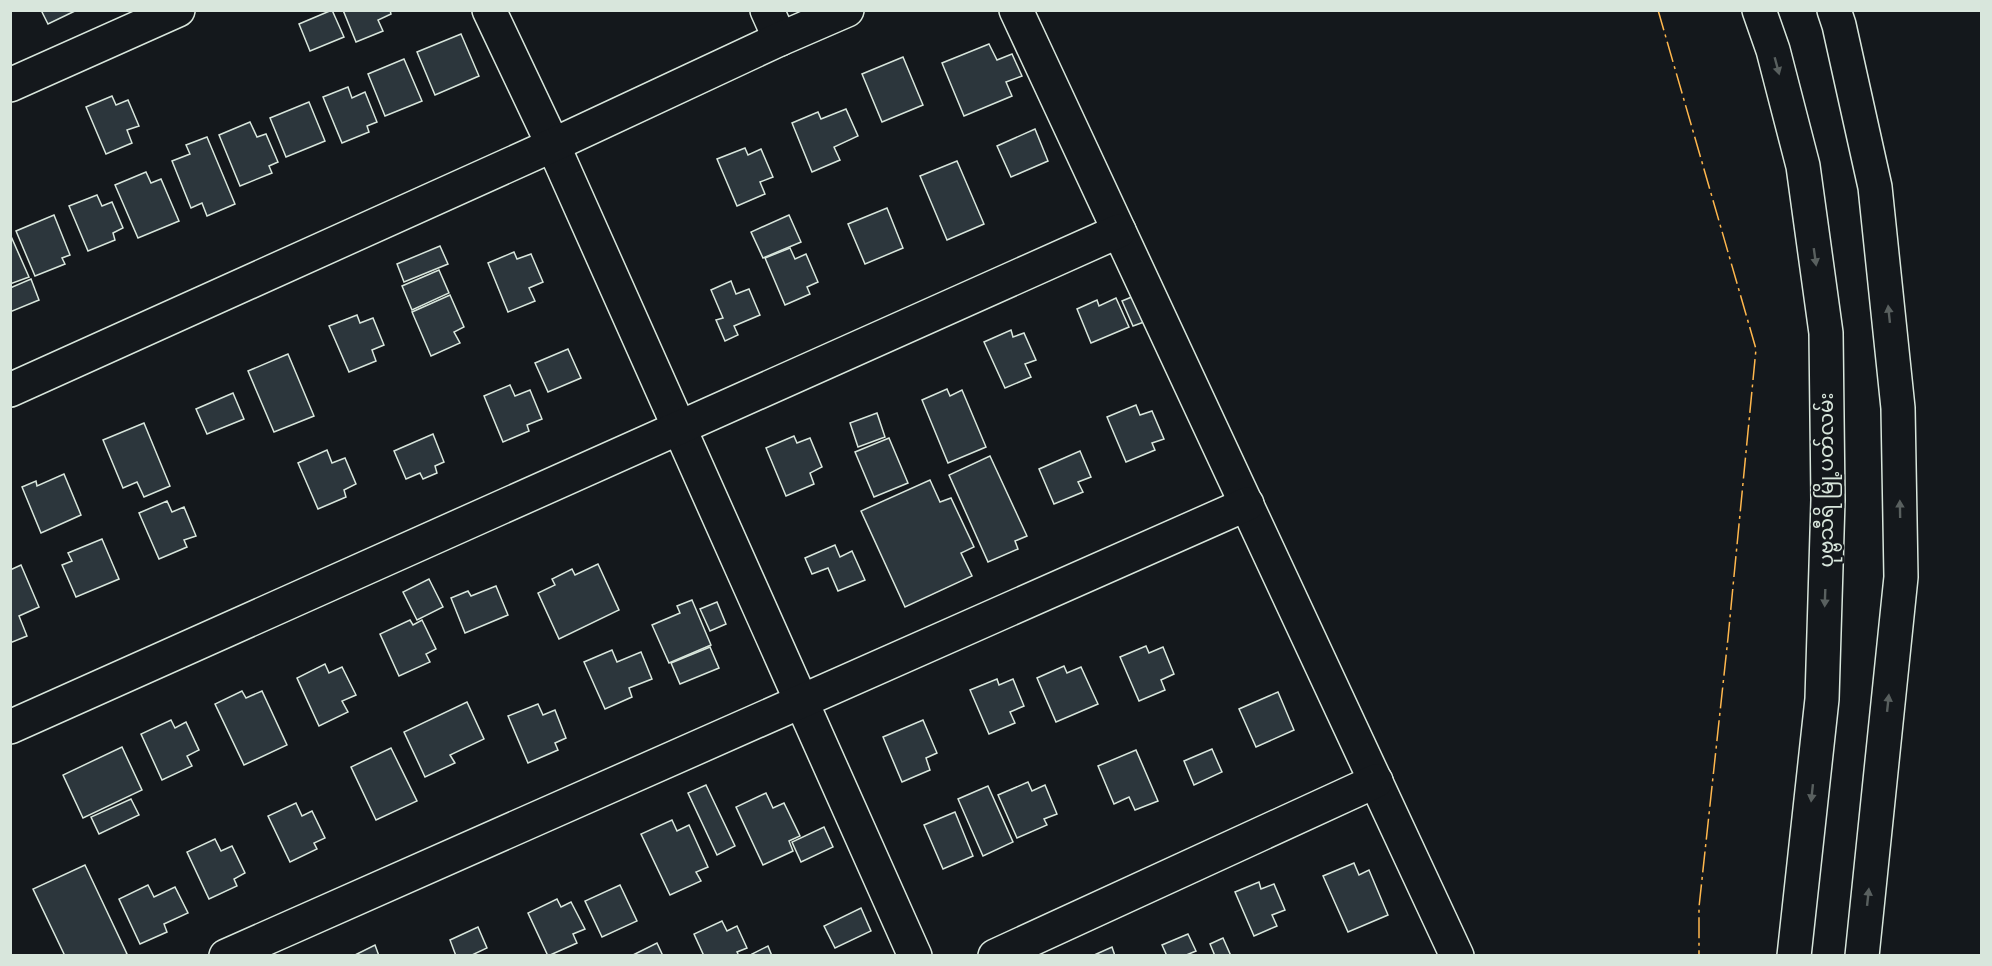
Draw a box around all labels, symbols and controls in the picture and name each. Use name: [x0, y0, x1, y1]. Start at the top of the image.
one-way arrow: [1773, 57, 1782, 75]
one-way arrow: [1811, 248, 1820, 267]
one-way arrow: [1884, 305, 1894, 324]
street label: ပုဗ္ဗသီရိ မြို့ပတ်လမ်း: [1812, 393, 1843, 567]
one-way arrow: [1895, 500, 1905, 519]
one-way arrow: [1821, 589, 1830, 608]
one-way arrow: [1883, 694, 1893, 713]
one-way arrow: [1807, 783, 1817, 802]
one-way arrow: [1863, 888, 1873, 907]

